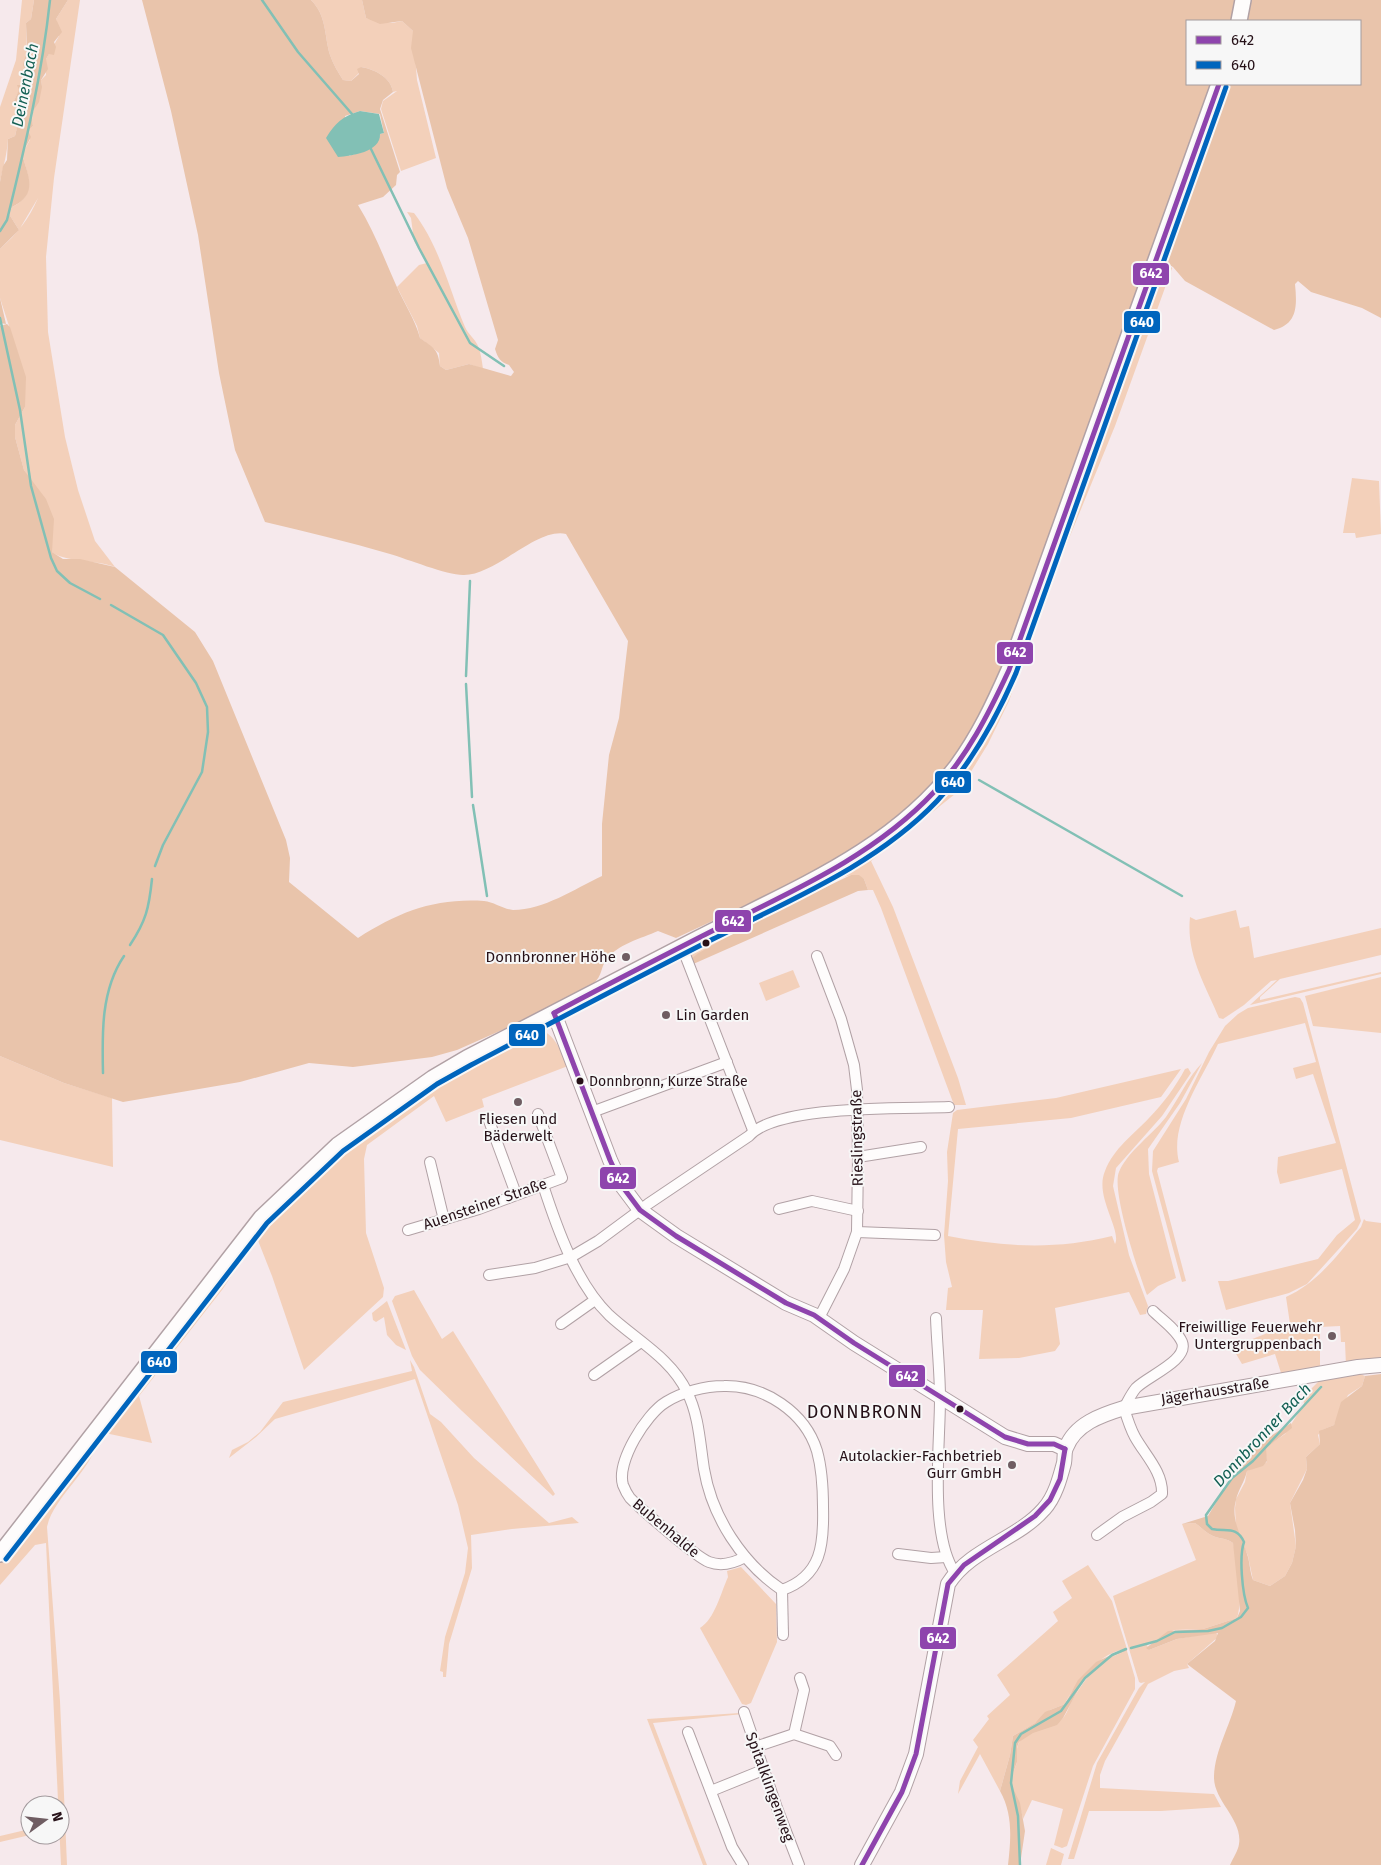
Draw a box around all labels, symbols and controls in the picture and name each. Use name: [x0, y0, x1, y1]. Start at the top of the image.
legend: [1186, 20, 1361, 85]
text: 642: [1231, 31, 1254, 49]
water label: Deinenbach: [8, 41, 42, 129]
text: 640: [1231, 56, 1255, 74]
line badge: 642: [1132, 262, 1170, 286]
text: 642: [1140, 265, 1162, 282]
line badge: 640: [1123, 310, 1161, 334]
text: 640: [1130, 314, 1154, 331]
line badge: 642: [996, 641, 1034, 665]
text: 642: [1004, 644, 1026, 661]
line badge: 640: [934, 770, 972, 794]
text: 640: [941, 774, 965, 791]
line badge: 642: [714, 909, 752, 933]
text: 642: [722, 913, 744, 930]
unlabelled marker: [701, 938, 711, 948]
place label: Donnbronner Höhe: [486, 948, 616, 966]
marker: Donnbronner Höhe: [620, 951, 632, 963]
place label: Lin Garden: [676, 1006, 749, 1024]
marker: Lin Garden: [660, 1009, 672, 1021]
line badge: 640: [508, 1023, 546, 1047]
text: 640: [515, 1027, 539, 1044]
place label: Donnbronn, Kurze Straße: [589, 1073, 748, 1090]
marker: Donnbronn, Kurze Straße: [575, 1076, 585, 1086]
street label: Rieslingstraße: [847, 1090, 867, 1186]
marker: Fliesen und Bäderwelt: [512, 1096, 524, 1108]
place label: Fliesen und Bäderwelt: [479, 1110, 557, 1145]
line badge: 642: [599, 1166, 637, 1190]
text: 642: [607, 1170, 629, 1187]
street label: Auensteiner Straße: [421, 1174, 549, 1234]
place label: Freiwillige Feuerwehr Untergruppenbach: [1178, 1318, 1322, 1353]
marker: Freiwillige Feuerwehr Untergruppenbach: [1326, 1330, 1338, 1342]
line badge: 640: [140, 1350, 178, 1374]
text: 640: [147, 1354, 171, 1371]
line badge: 642: [888, 1364, 926, 1388]
text: 642: [896, 1368, 918, 1385]
street label: Jägerhausstraße: [1159, 1374, 1271, 1408]
water label: Donnbronner Bach: [1209, 1379, 1315, 1491]
district label: DONNBRONN: [807, 1401, 923, 1423]
unlabelled marker: [955, 1404, 965, 1414]
place label: Autolackier-Fachbetrieb Gurr GmbH: [839, 1447, 1002, 1482]
marker: Autolackier-Fachbetrieb Gurr GmbH: [1006, 1459, 1018, 1471]
street label: Bubenhalde: [629, 1495, 703, 1561]
line badge: 642: [919, 1626, 957, 1650]
text: 642: [927, 1630, 949, 1647]
street label: Spitalklingenweg: [742, 1730, 798, 1844]
north arrow: [20, 1795, 70, 1845]
text: N: [48, 1810, 66, 1823]

